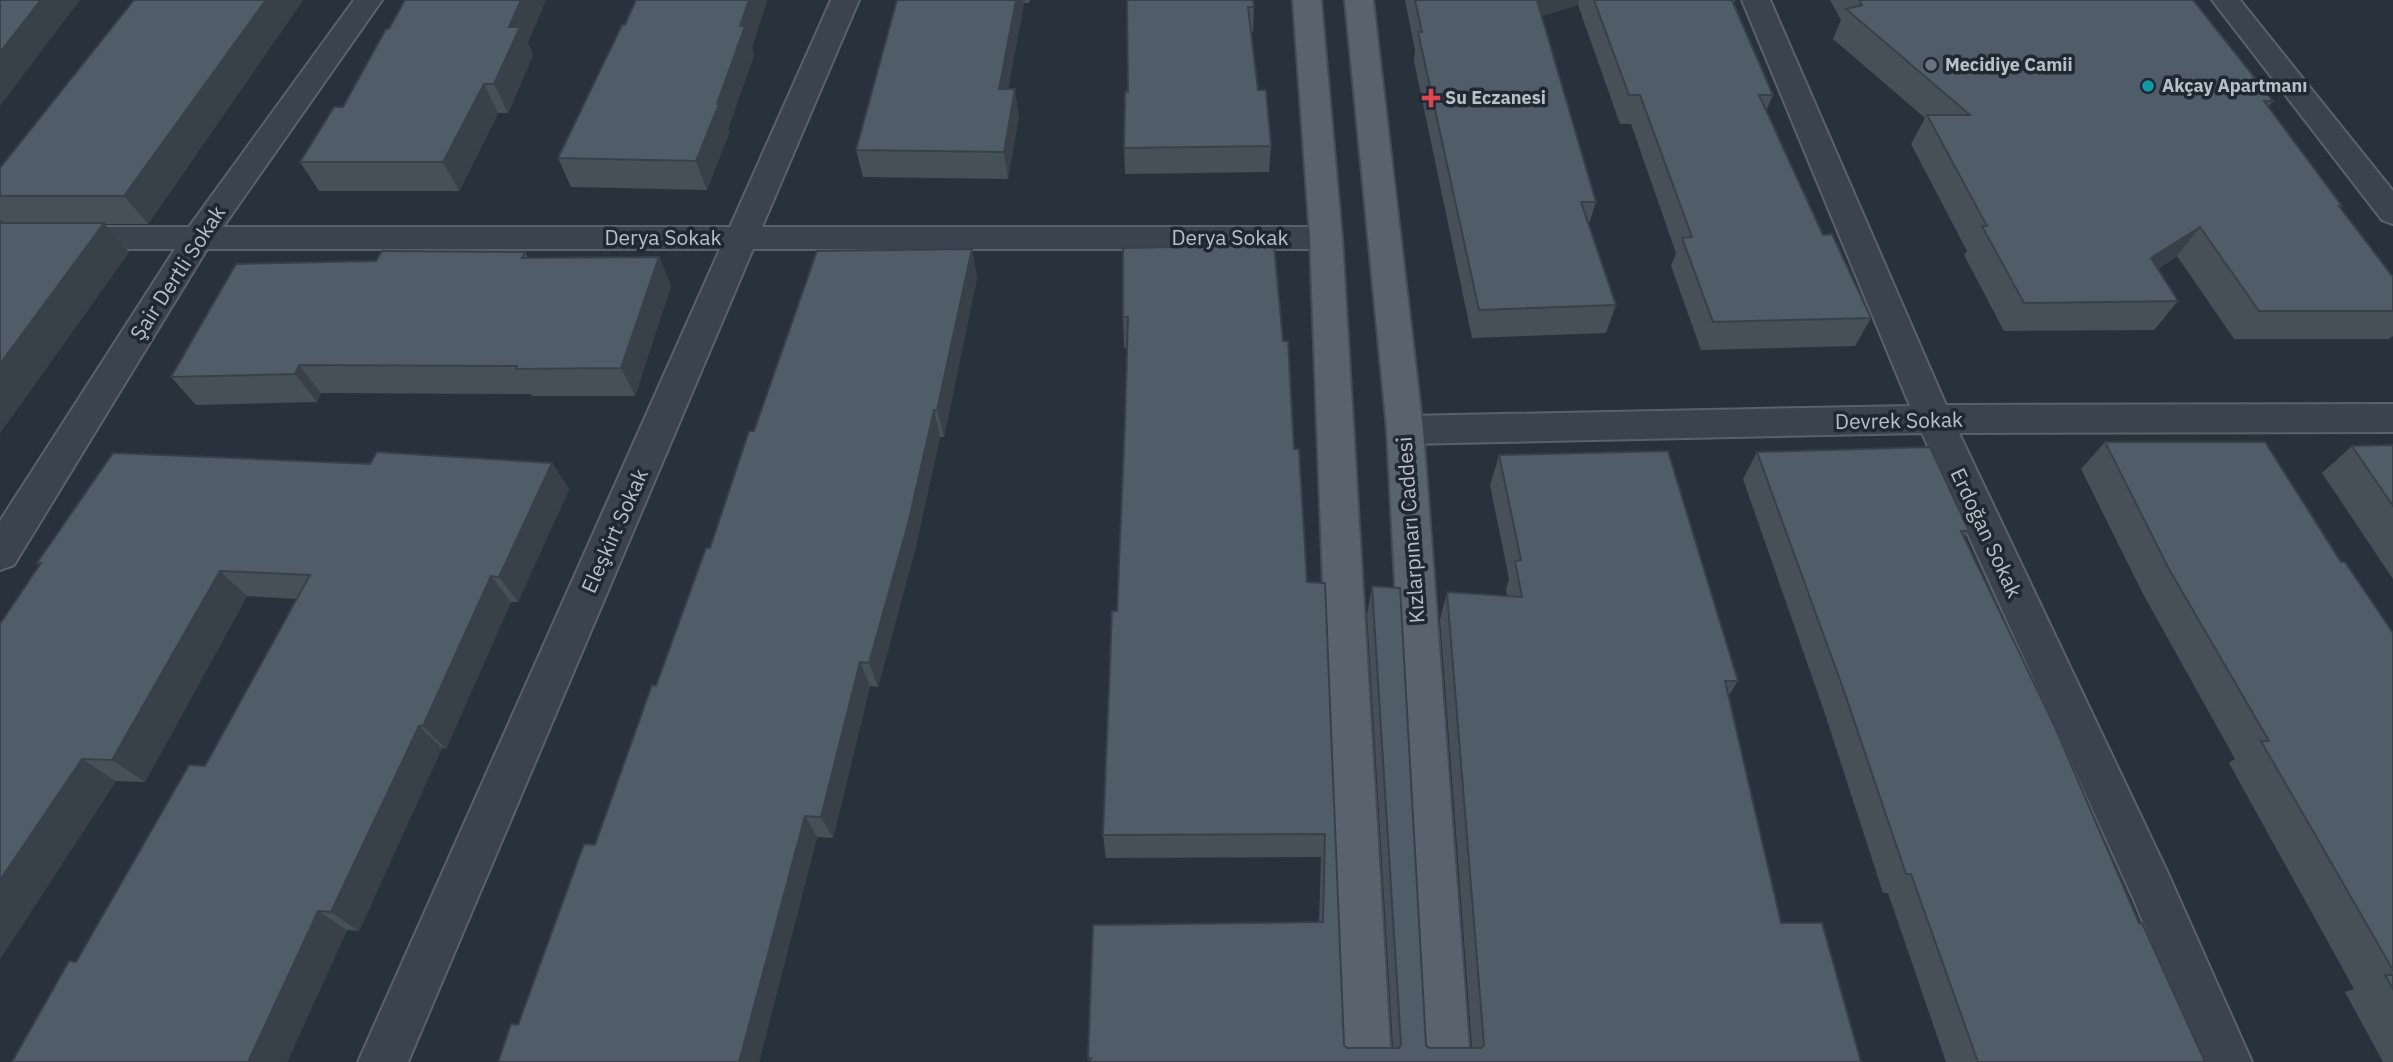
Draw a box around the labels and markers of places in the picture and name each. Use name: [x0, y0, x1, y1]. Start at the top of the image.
place label: Mecidiye Camii: [1945, 53, 2073, 76]
marker: Mecidiye Camii: [1923, 57, 1939, 73]
place label: Akçay Apartmanı: [2162, 74, 2307, 97]
marker: Akçay Apartmanı: [2140, 78, 2156, 94]
place label: Su Eczanesi: [1445, 86, 1546, 109]
marker: Su Eczanesi: [1423, 90, 1439, 106]

